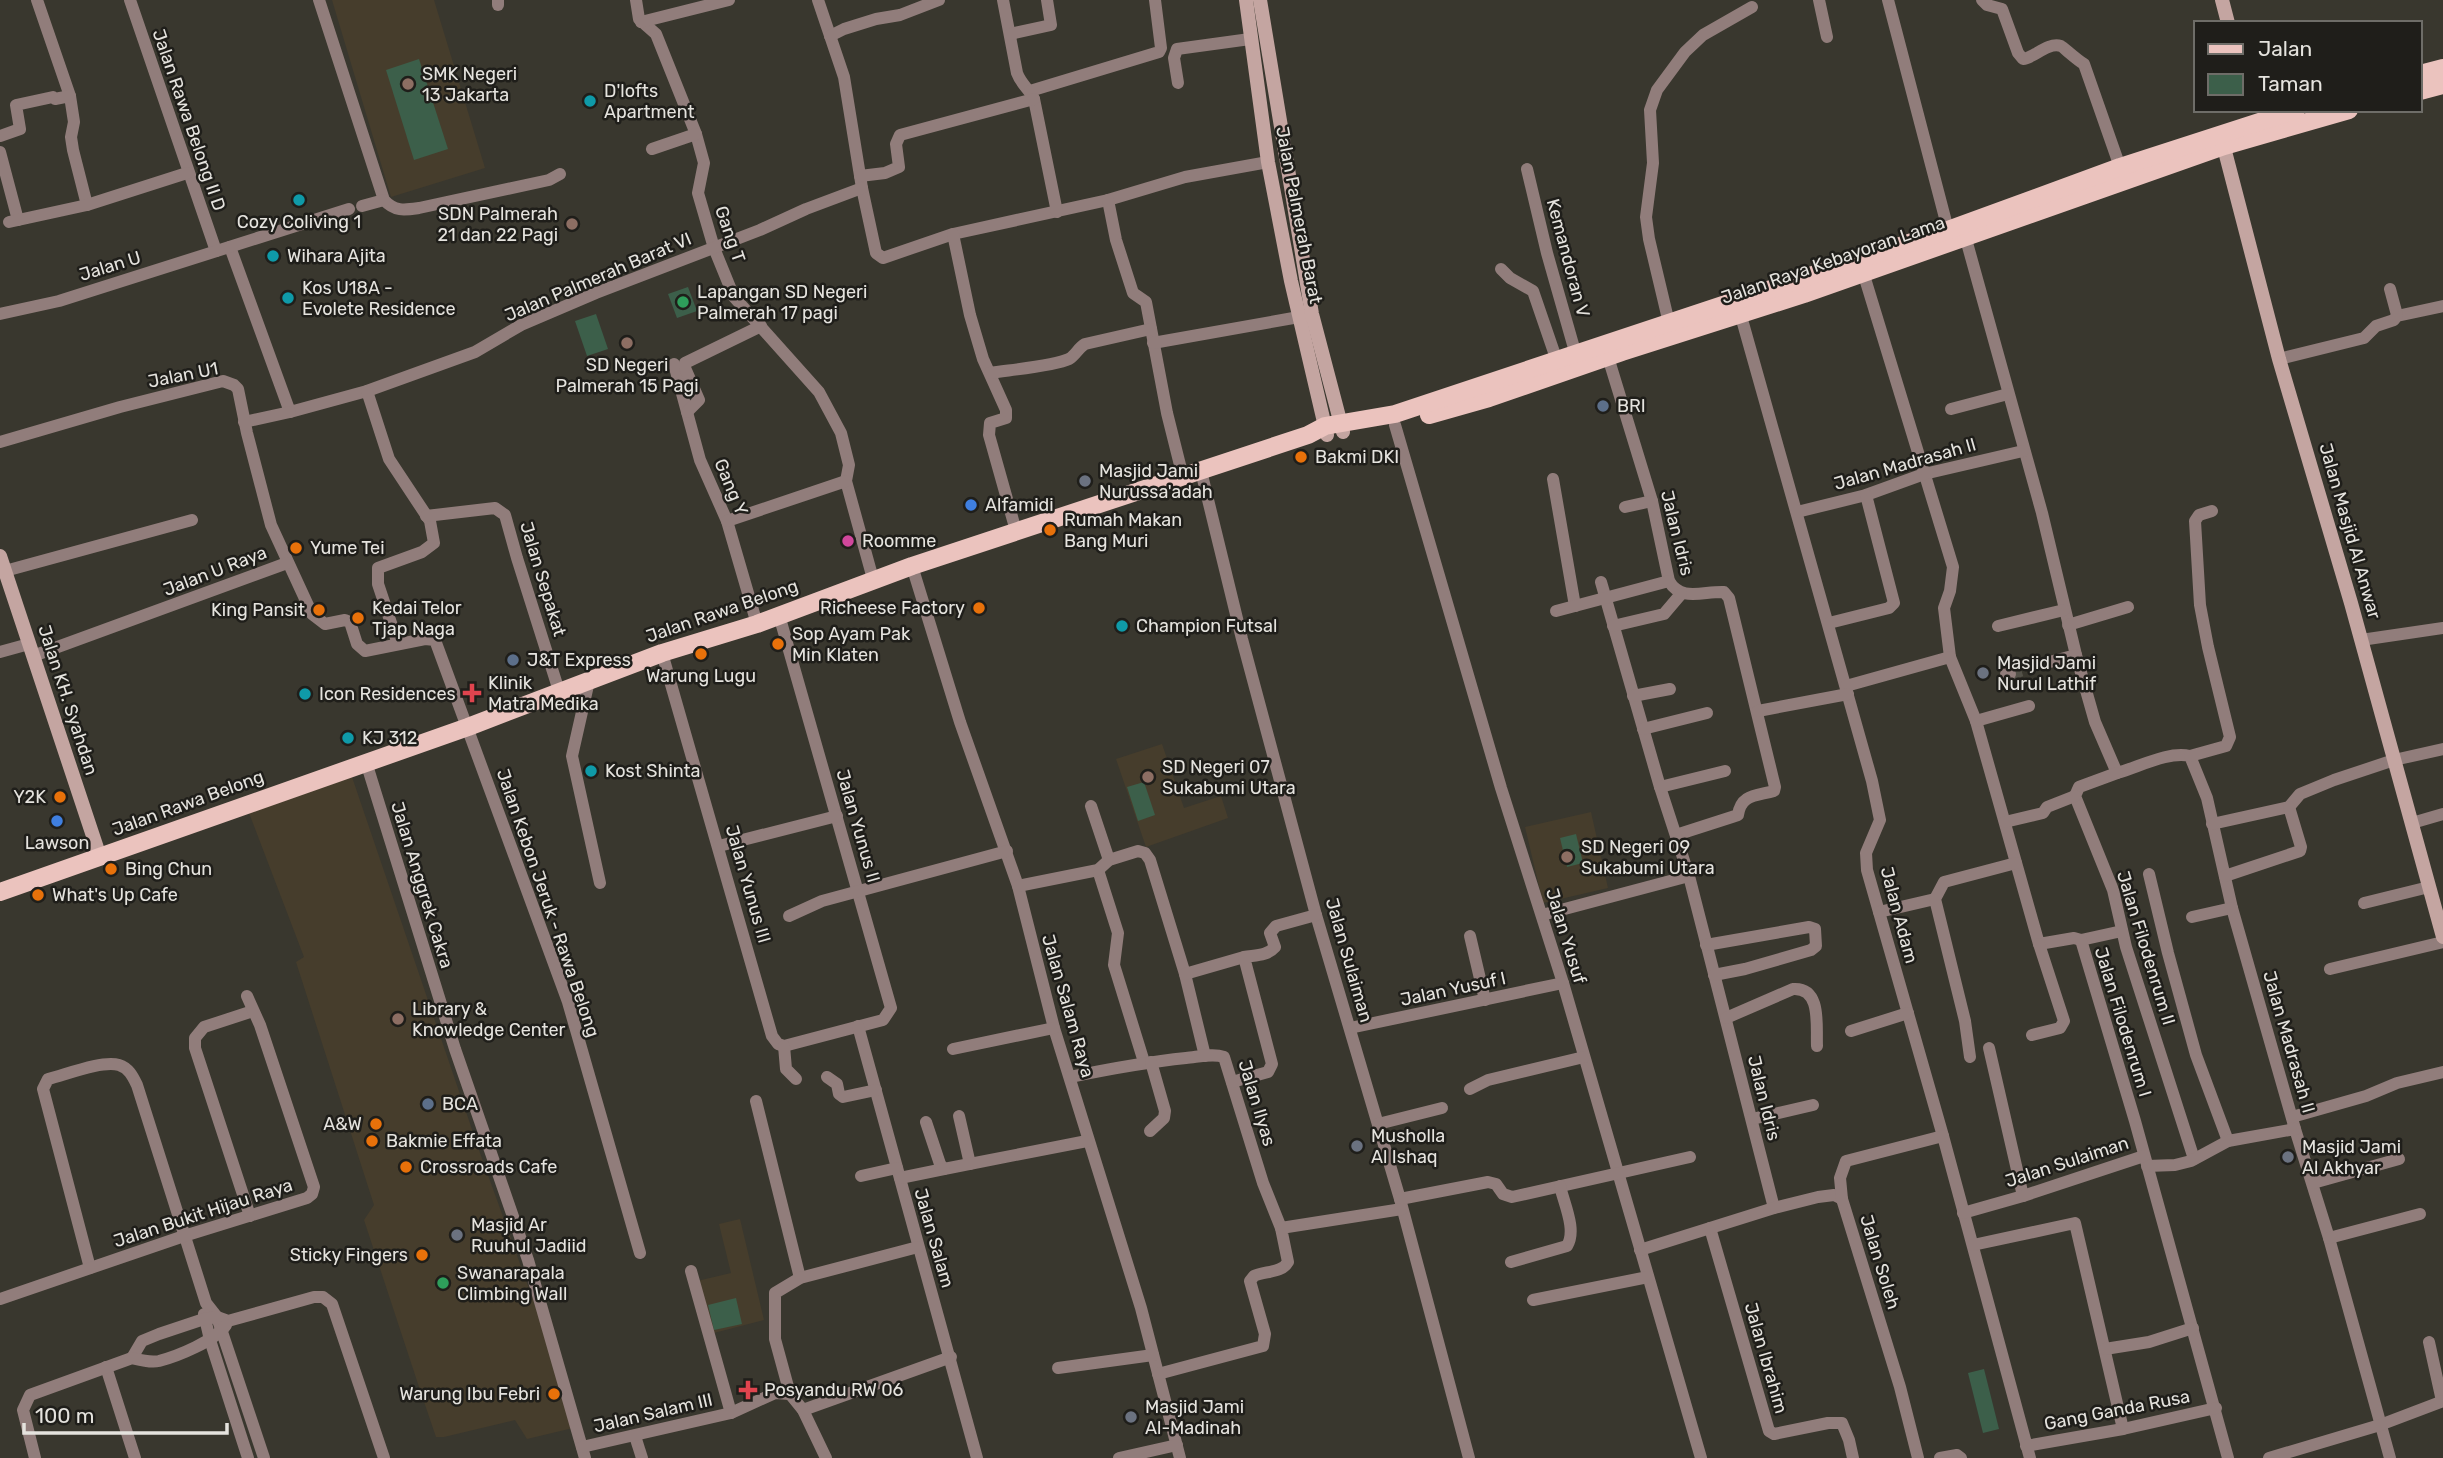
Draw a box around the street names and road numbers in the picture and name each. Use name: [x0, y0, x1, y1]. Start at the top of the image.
street label: Jalan Rawa Belong II D: [148, 26, 230, 214]
street label: Jalan Palmerah Barat: [1271, 124, 1327, 306]
street label: Kemandoran V: [1542, 196, 1594, 320]
street label: Gang T: [710, 203, 750, 265]
street label: Jalan Raya Kebayoran Lama: [1718, 211, 1948, 309]
street label: Jalan Palmerah Barat VI: [501, 228, 695, 326]
street label: Jalan U: [76, 246, 144, 286]
street label: Jalan U1: [146, 357, 220, 393]
street label: Jalan Madrasah II: [1831, 433, 1979, 495]
street label: Jalan Masjid Al Anwar: [2314, 440, 2386, 622]
street label: Gang Y: [709, 455, 753, 519]
street label: Jalan Idris: [1656, 488, 1698, 578]
street label: Jalan Sepakat: [515, 519, 571, 639]
street label: Jalan U Raya: [160, 541, 270, 601]
street label: Jalan Rawa Belong: [643, 575, 801, 647]
street label: Jalan KH. Syahdan: [33, 622, 103, 778]
street label: Jalan Rawa Belong: [109, 765, 267, 841]
street label: Jalan Kebon Jeruk - Rawa Belong: [492, 766, 604, 1040]
street label: Jalan Yunus II: [831, 767, 885, 885]
street label: Jalan Anggrek Cakra: [386, 799, 458, 971]
street label: Jalan Yunus III: [721, 822, 775, 946]
street label: Jalan Adam: [1876, 864, 1922, 966]
street label: Jalan Filodenrum II: [2112, 868, 2180, 1028]
street label: Jalan Yusuf: [1541, 886, 1591, 986]
street label: Jalan Sulaiman: [1321, 895, 1377, 1025]
street label: Jalan Salam Raya: [1037, 932, 1099, 1080]
street label: Jalan Filodenrum I: [2090, 945, 2156, 1099]
street label: Jalan Yusuf I: [1398, 967, 1508, 1011]
street label: Jalan Madrasah II: [2258, 968, 2320, 1116]
street label: Jalan Idris: [1743, 1053, 1785, 1143]
street label: Jalan Ilyas: [1233, 1057, 1281, 1149]
street label: Jalan Sulaiman: [2003, 1132, 2131, 1192]
street label: Jalan Bukit Hijau Raya: [111, 1174, 295, 1252]
street label: Jalan Salam: [909, 1186, 959, 1290]
street label: Jalan Soleh: [1855, 1212, 1905, 1312]
street label: Jalan Ibrahim: [1740, 1300, 1792, 1416]
street label: Gang Ganda Rusa: [2042, 1385, 2192, 1435]
street label: Jalan Salam III: [591, 1389, 715, 1437]

